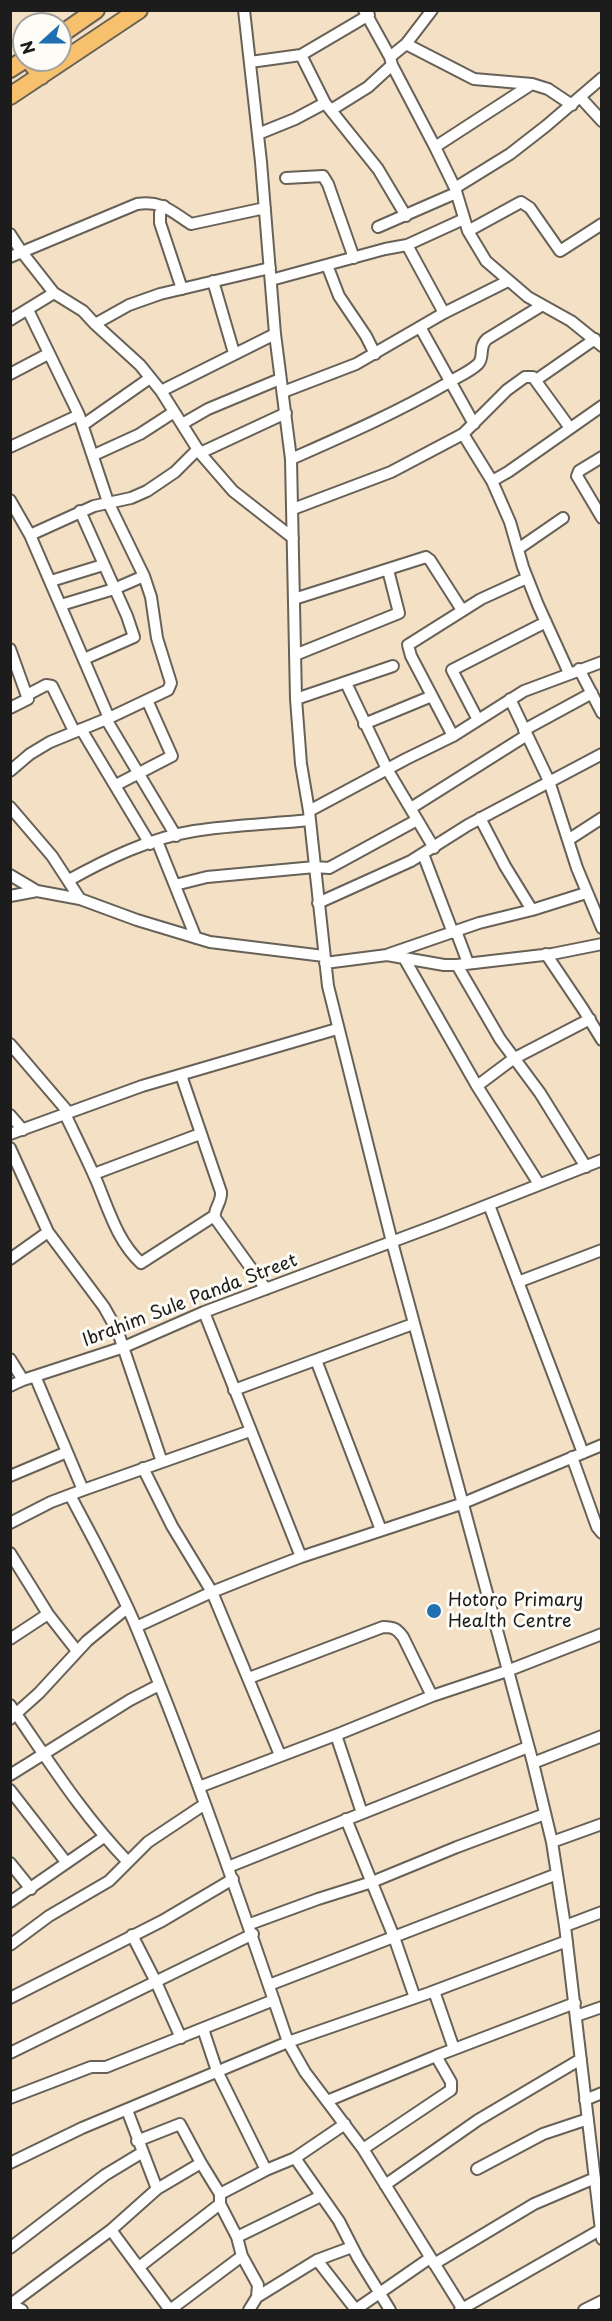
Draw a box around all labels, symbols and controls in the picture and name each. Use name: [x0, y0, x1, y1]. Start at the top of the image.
north arrow: [12, 12, 72, 72]
text: N: [14, 38, 41, 58]
street label: Ibrahim Sule Panda Street: [80, 1250, 300, 1352]
place label: Hotoro Primary Health Centre: [448, 1590, 583, 1632]
marker: Hotoro Primary Health Centre: [425, 1602, 443, 1620]

